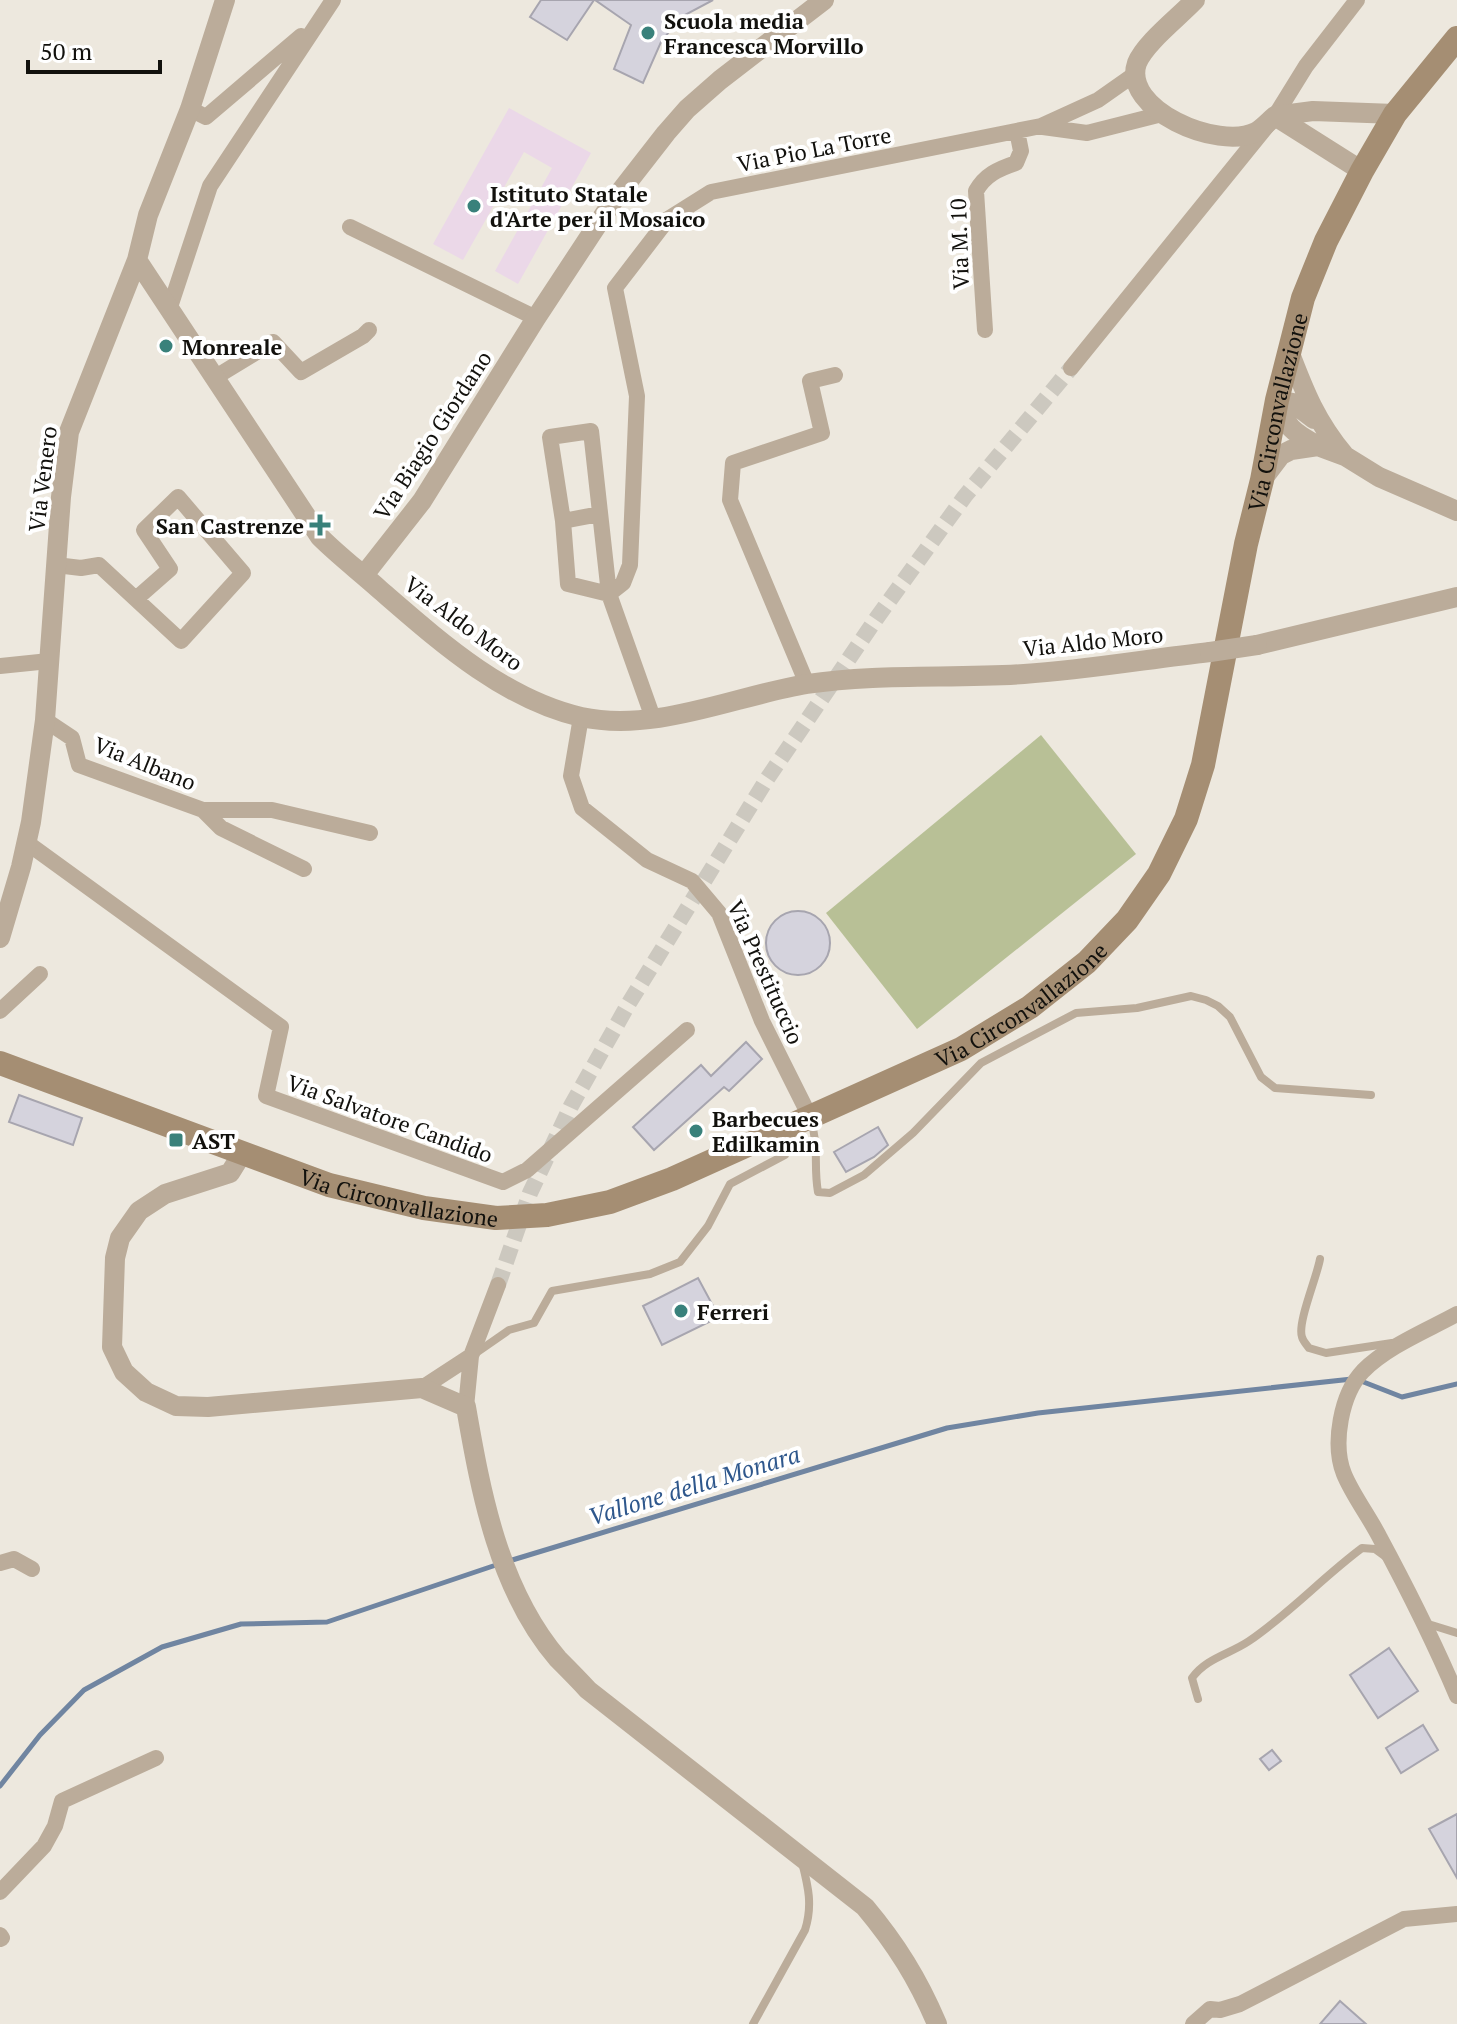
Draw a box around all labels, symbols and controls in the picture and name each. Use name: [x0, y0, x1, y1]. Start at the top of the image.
place label: Scuola media Francesca Morvillo: [664, 6, 864, 60]
scale bar: [28, 24, 160, 74]
marker: Scuola media Francesca Morvillo: [639, 24, 657, 42]
text: 50 m: [40, 35, 92, 67]
street label: Via Pio La Torre: [735, 120, 893, 178]
place label: Istituto Statale d'Arte per il Mosaico: [490, 179, 705, 233]
marker: Istituto Statale d'Arte per il Mosaico: [465, 197, 483, 215]
street label: Via M. 10: [943, 198, 975, 290]
street label: Via Circonvallazione: [1240, 309, 1313, 514]
place label: Monreale: [182, 332, 283, 361]
marker: Monreale: [157, 337, 175, 355]
street label: Via Biagio Giordano: [366, 345, 498, 525]
street label: Via Venero: [21, 424, 63, 534]
place label: San Castrenze: [156, 511, 304, 540]
marker: San Castrenze: [311, 516, 329, 534]
street label: Via Aldo Moro: [399, 569, 529, 677]
street label: Via Aldo Moro: [1021, 619, 1165, 663]
street label: Via Albano: [90, 729, 200, 797]
street label: Via Prestituccio: [721, 895, 811, 1049]
street label: Via Circonvallazione: [930, 936, 1113, 1073]
street label: Via Salvatore Candido: [283, 1067, 497, 1169]
place label: Barbecues Edilkamin: [712, 1104, 820, 1158]
marker: Barbecues Edilkamin: [687, 1122, 705, 1140]
place label: AST: [192, 1126, 235, 1155]
marker: AST: [167, 1131, 185, 1149]
street label: Via Circonvallazione: [296, 1161, 500, 1233]
place label: Ferreri: [697, 1297, 769, 1326]
marker: Ferreri: [672, 1302, 690, 1320]
water label: Vallone della Monara: [584, 1438, 804, 1532]

